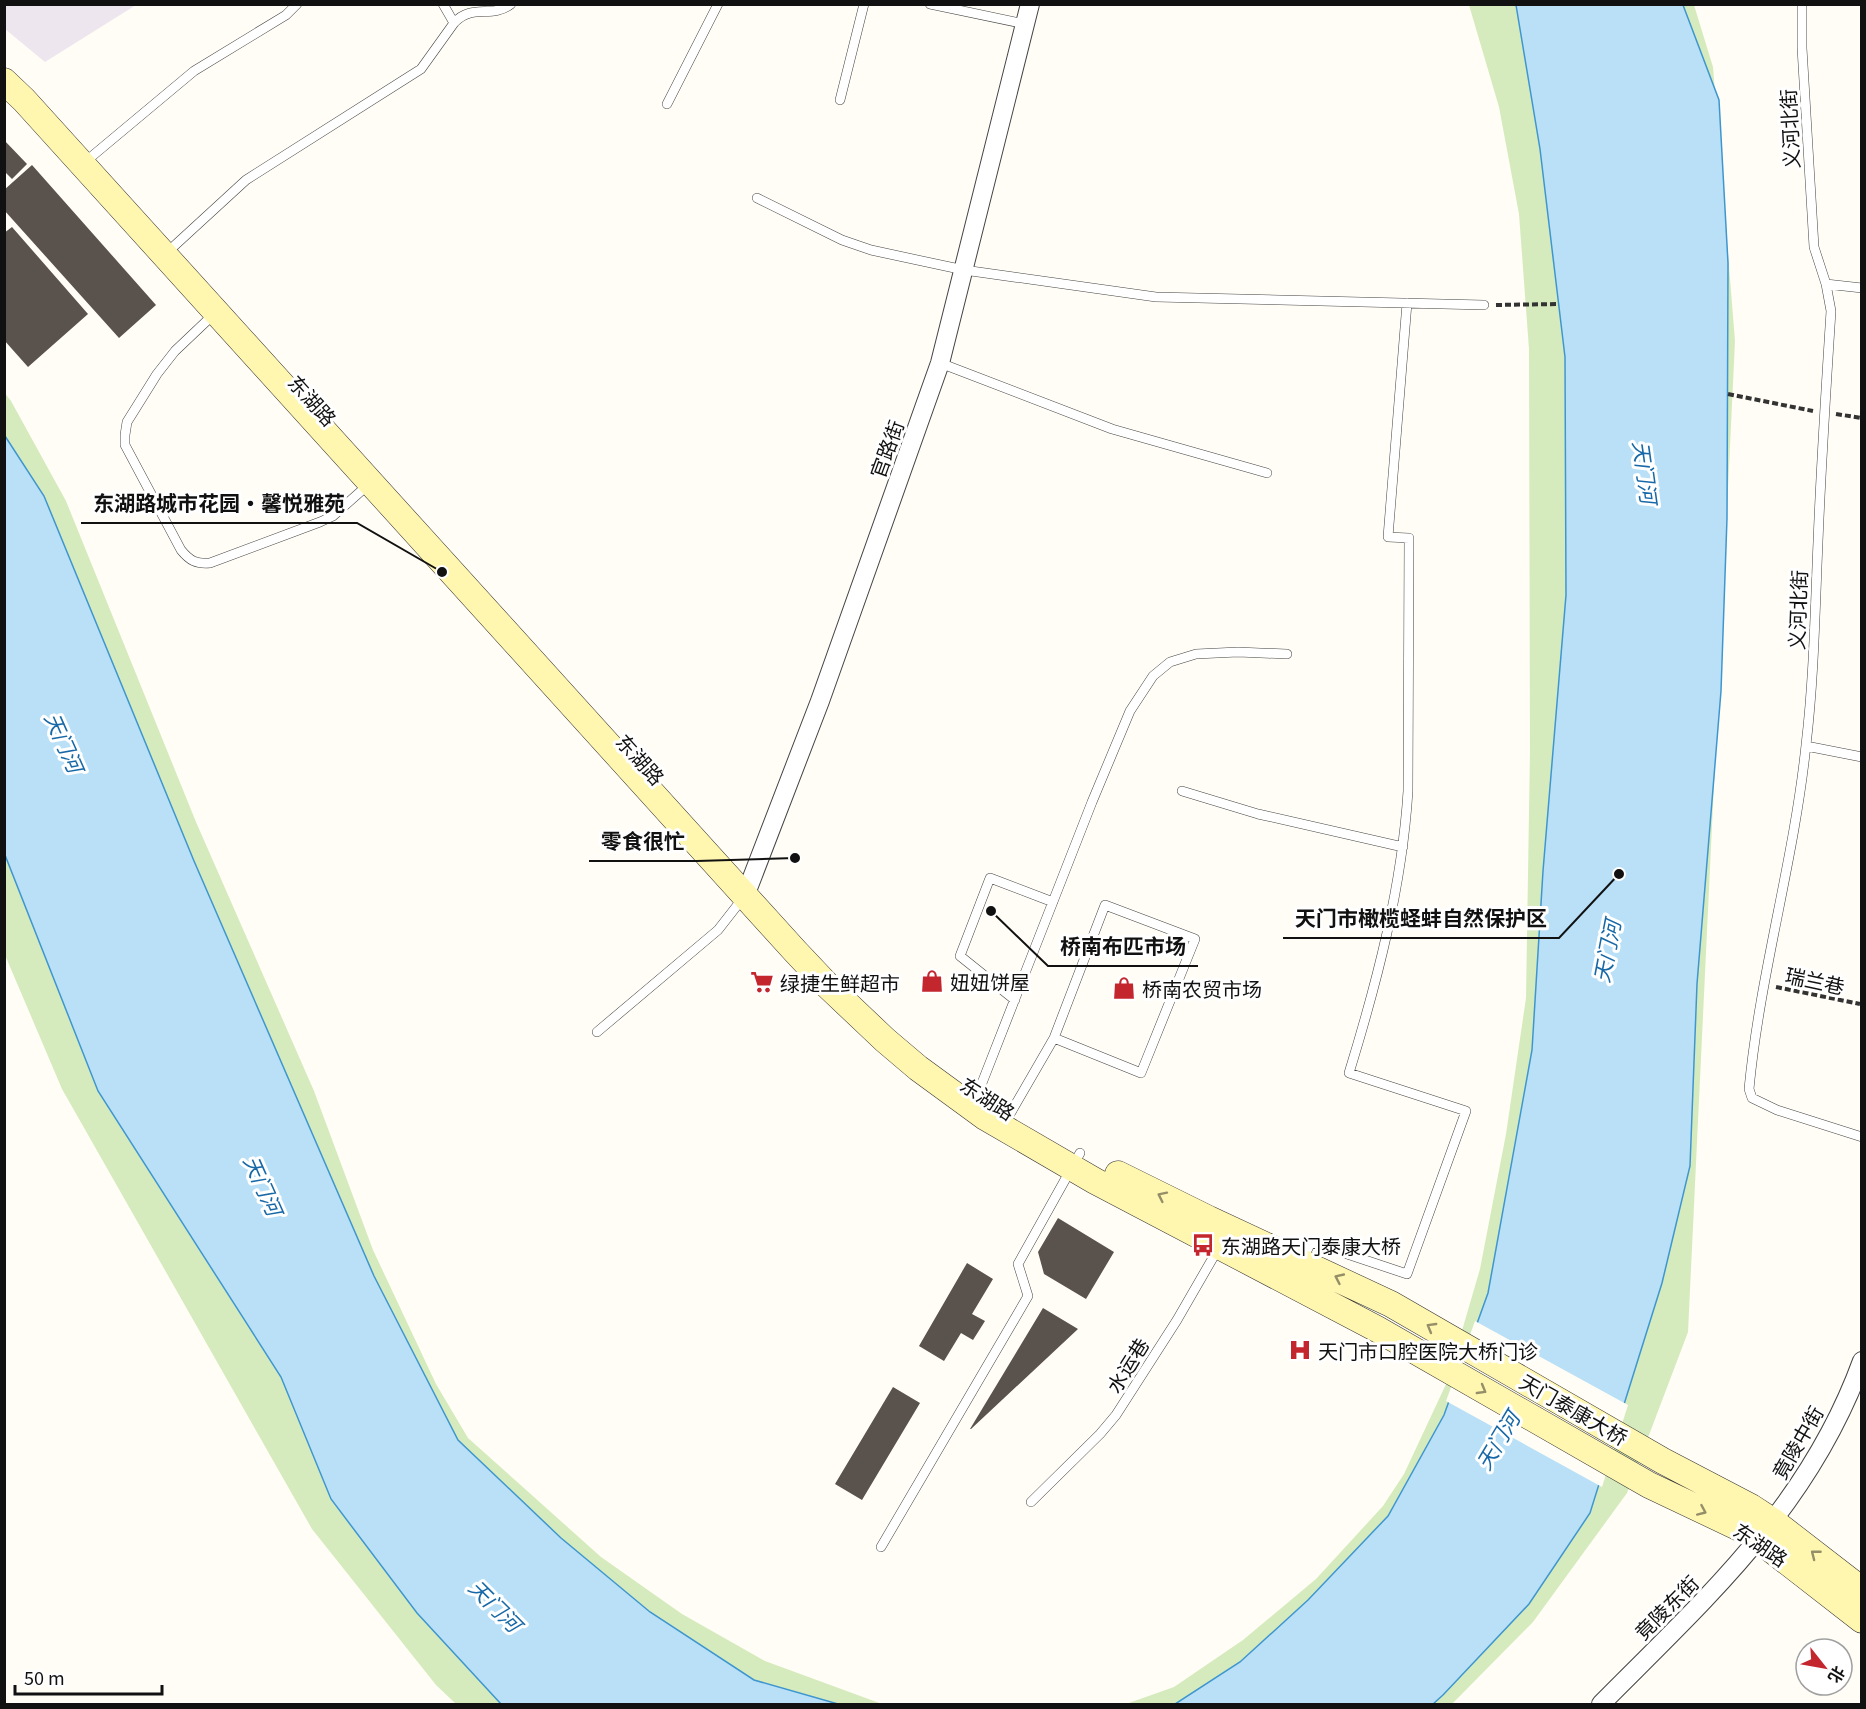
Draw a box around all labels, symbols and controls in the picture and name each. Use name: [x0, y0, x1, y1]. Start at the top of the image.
street label: 义河北街: [1772, 88, 1806, 170]
street label: 东湖路: [282, 368, 344, 432]
street label: 官路街: [862, 416, 910, 482]
water label: 天门河: [1627, 439, 1666, 509]
callout: 东湖路城市花园·馨悦雅苑: [81, 484, 357, 523]
text: 东湖路城市花园·馨悦雅苑: [93, 487, 345, 517]
street label: 义河北街: [1781, 570, 1813, 650]
water label: 天门河: [38, 707, 93, 781]
street label: 东湖路: [610, 727, 672, 791]
callout: 零食很忙: [589, 822, 697, 861]
text: 零食很忙: [601, 825, 685, 855]
callout: 天门市橄榄蛏蚌自然保护区: [1283, 899, 1559, 938]
text: 天门市橄榄蛏蚌自然保护区: [1295, 902, 1547, 932]
water label: 天门河: [1585, 913, 1627, 985]
callout: 桥南布匹市场: [1048, 927, 1198, 966]
text: 桥南布匹市场: [1060, 930, 1186, 960]
street label: 瑞兰巷: [1783, 960, 1847, 1000]
place label: 妞妞饼屋: [950, 967, 1030, 996]
place label: 绿捷生鲜超市: [780, 968, 900, 997]
shop icon: 妞妞饼屋: [919, 968, 945, 994]
supermarket icon: 绿捷生鲜超市: [749, 969, 775, 995]
place label: 桥南农贸市场: [1142, 974, 1262, 1003]
shop icon: 桥南农贸市场: [1111, 975, 1137, 1001]
street label: 东湖路: [955, 1070, 1021, 1126]
water label: 天门河: [237, 1150, 292, 1224]
one-way arrow: [1157, 1191, 1168, 1203]
place label: 东湖路天门泰康大桥: [1221, 1231, 1401, 1260]
bus stop icon: 东湖路天门泰康大桥: [1190, 1232, 1216, 1258]
one-way arrow: [1334, 1274, 1345, 1286]
one-way arrow: [1427, 1322, 1437, 1334]
street label: 水运巷: [1099, 1332, 1155, 1398]
place label: 天门市口腔医院大桥门诊: [1318, 1336, 1538, 1365]
hospital icon: 天门市口腔医院大桥门诊: [1287, 1337, 1313, 1363]
street label: 天门泰康大桥: [1515, 1366, 1633, 1452]
one-way arrow: [1476, 1382, 1487, 1394]
street label: 竟陵中街: [1764, 1400, 1830, 1484]
water label: 天门河: [1468, 1402, 1528, 1475]
one-way arrow: [1696, 1504, 1707, 1516]
street label: 东湖路: [1728, 1515, 1794, 1573]
one-way arrow: [1811, 1551, 1822, 1562]
street label: 竟陵东街: [1627, 1568, 1705, 1646]
water label: 天门河: [463, 1572, 532, 1641]
north arrow: [1794, 1637, 1854, 1697]
scale bar: [15, 1658, 162, 1696]
text: 北: [1823, 1662, 1852, 1688]
text: 50 m: [24, 1664, 65, 1690]

